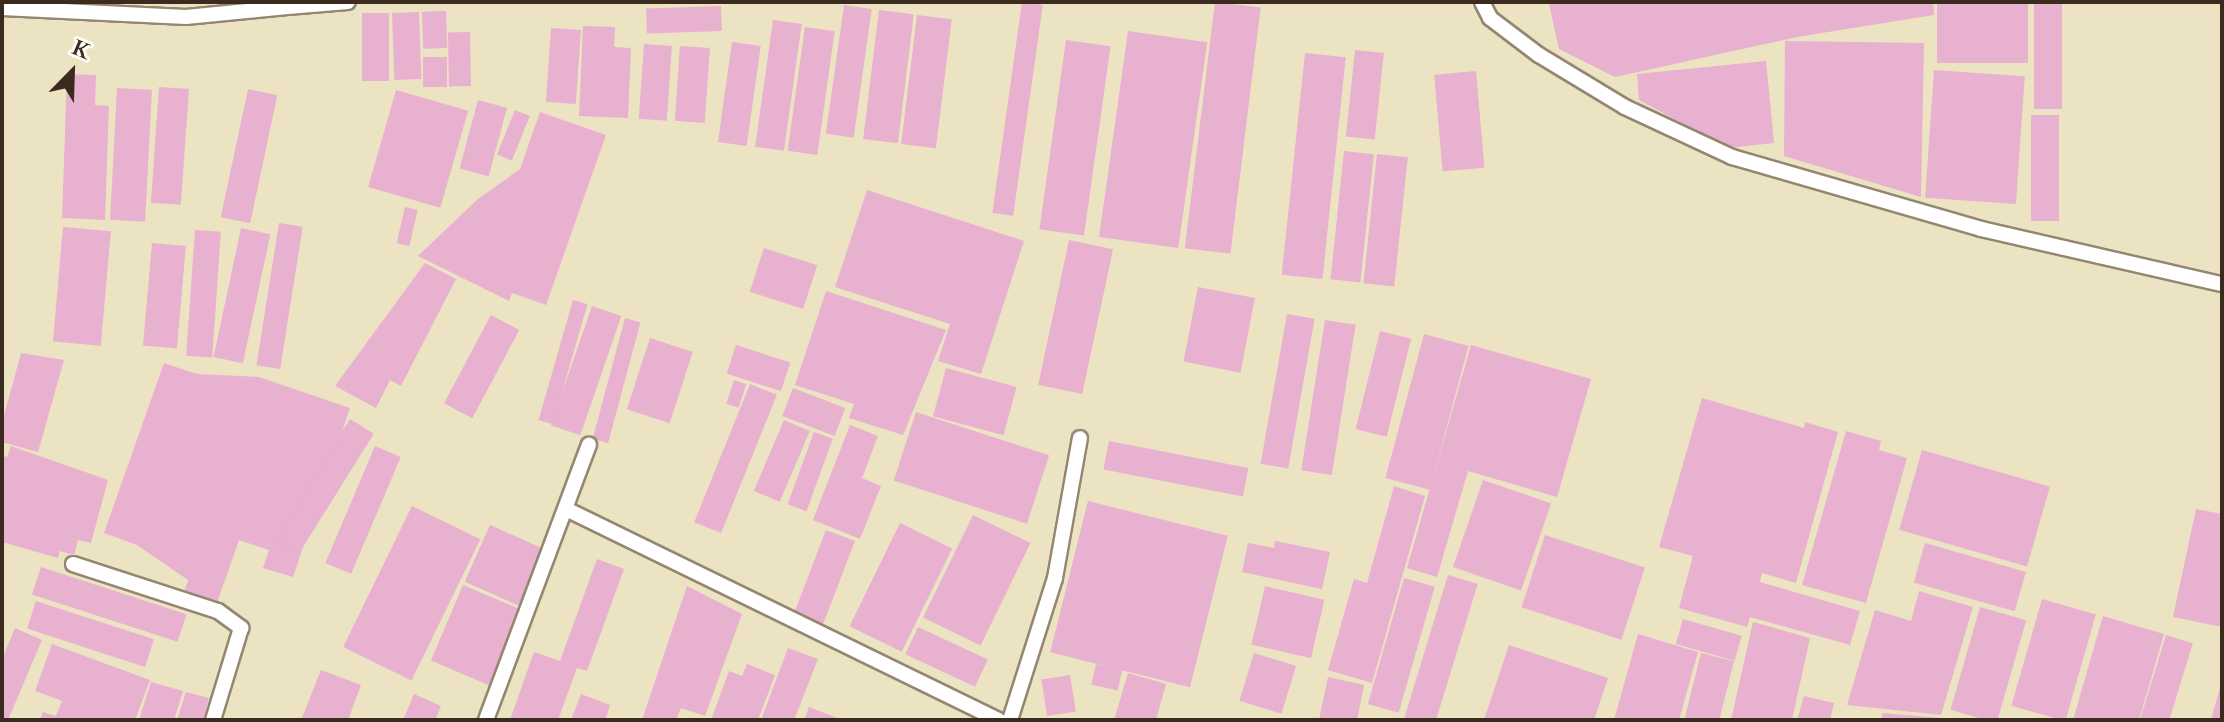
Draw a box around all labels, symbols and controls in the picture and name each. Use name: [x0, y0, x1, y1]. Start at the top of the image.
north arrow: [32, 32, 112, 112]
text: K: [67, 33, 95, 67]

